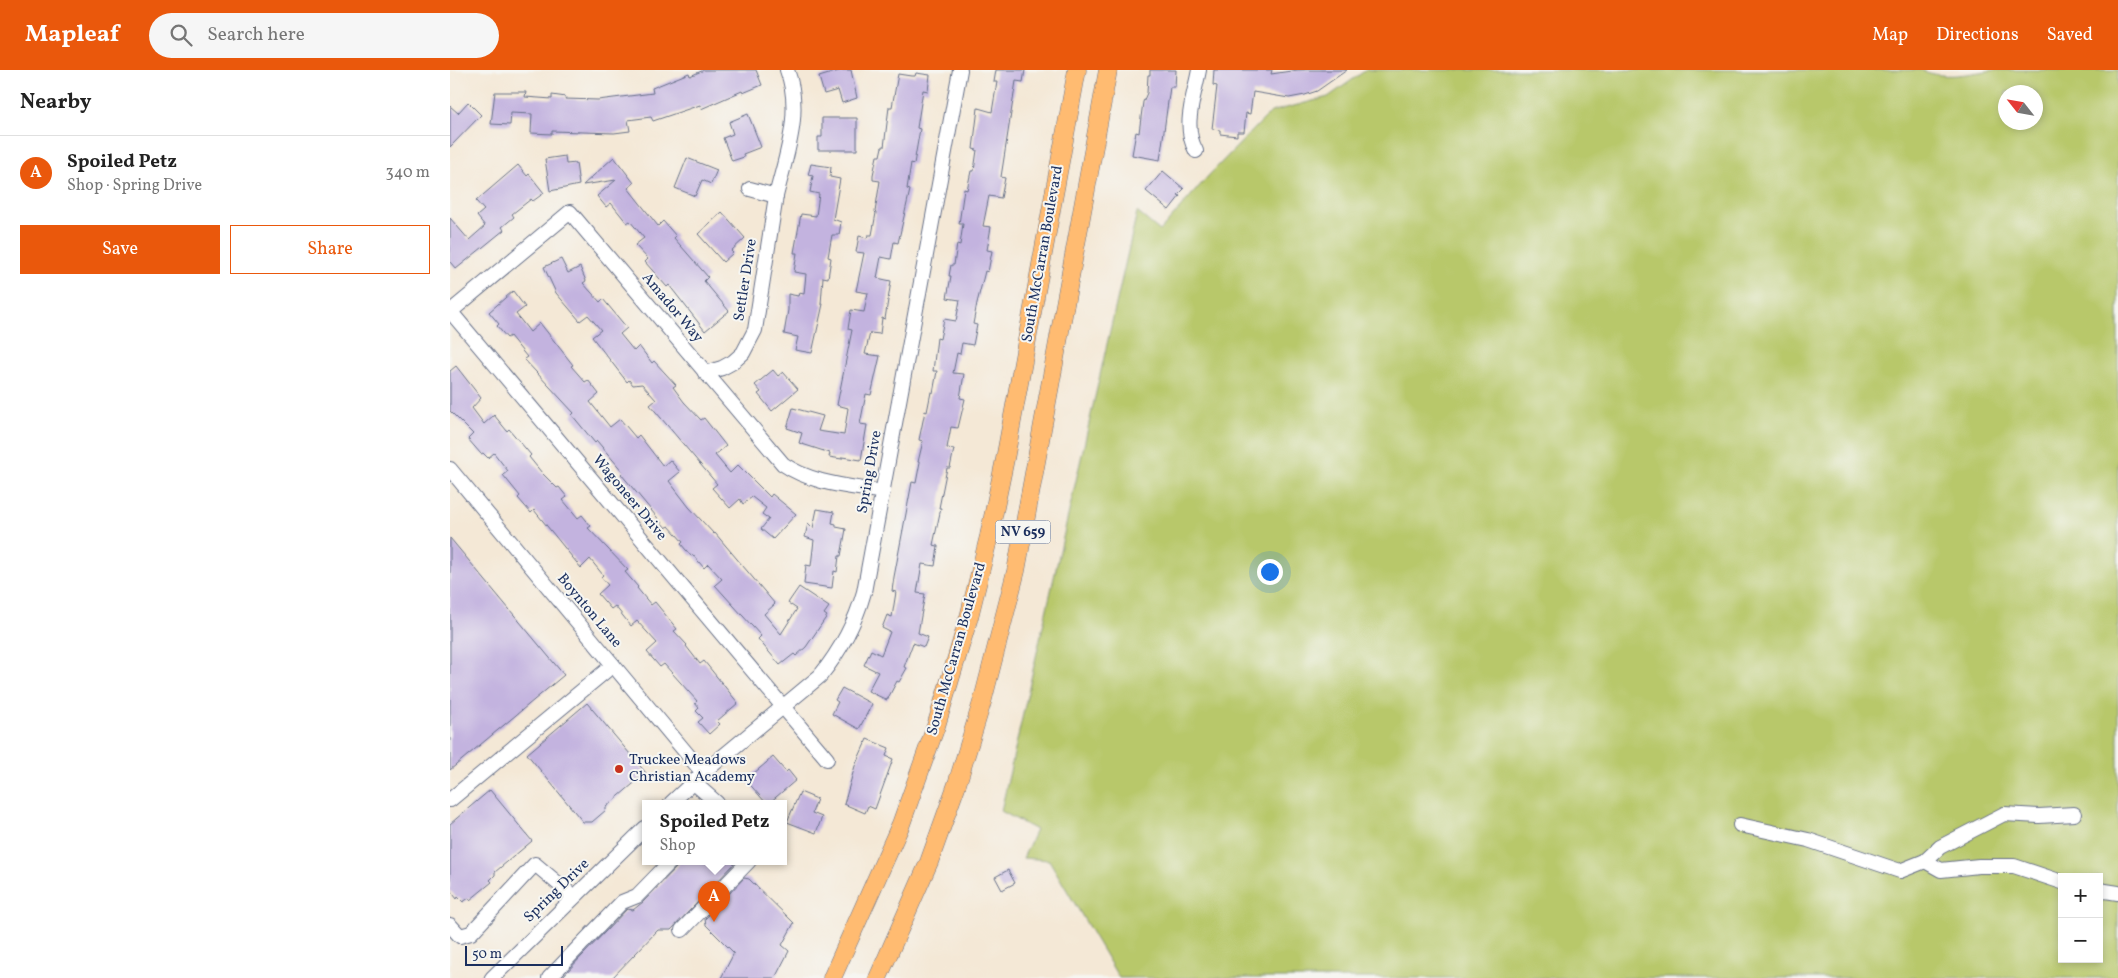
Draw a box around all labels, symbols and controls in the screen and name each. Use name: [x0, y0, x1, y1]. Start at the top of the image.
search box: [149, 13, 499, 58]
text: Mapleaf: [25, 18, 119, 52]
icon: search: [167, 21, 195, 49]
text: Search here: [207, 22, 305, 48]
text: Map: [1872, 23, 1908, 48]
text: Directions: [1936, 23, 2019, 48]
text: Saved: [2047, 23, 2093, 48]
north arrow: [1998, 85, 2043, 130]
text: Nearby: [20, 88, 91, 117]
text: Spoiled Petz: [67, 149, 177, 175]
text: A: [30, 162, 42, 184]
text: 340 m: [386, 162, 430, 184]
street label: South McCarran Boulevard: [1017, 164, 1069, 344]
text: Shop · Spring Drive: [67, 175, 202, 197]
button: Save: [20, 225, 220, 274]
button: Share: [230, 225, 430, 274]
street label: Settler Drive: [729, 237, 763, 323]
street label: Amador Way: [636, 268, 708, 348]
street label: Spring Drive: [852, 429, 888, 515]
street label: Wagoneer Drive: [587, 451, 671, 545]
road number: NV 659: [996, 521, 1050, 544]
your location: [1257, 559, 1283, 585]
street label: South McCarran Boulevard: [922, 560, 992, 738]
street label: Boynton Lane: [552, 569, 626, 653]
place label: Truckee Meadows Christian Academy: [629, 750, 755, 788]
marker: Truckee Meadows Christian Academy: [613, 763, 625, 775]
popup: [642, 800, 787, 865]
text: Spoiled Petz: [660, 809, 769, 835]
text: Shop: [660, 835, 696, 857]
street label: Spring Drive: [520, 854, 594, 928]
map controls: [2058, 873, 2103, 963]
button: +: [2058, 873, 2103, 918]
pin: A: [698, 881, 730, 922]
button: −: [2058, 918, 2103, 963]
scale bar: [465, 943, 562, 966]
text: 50 m: [472, 945, 502, 964]

